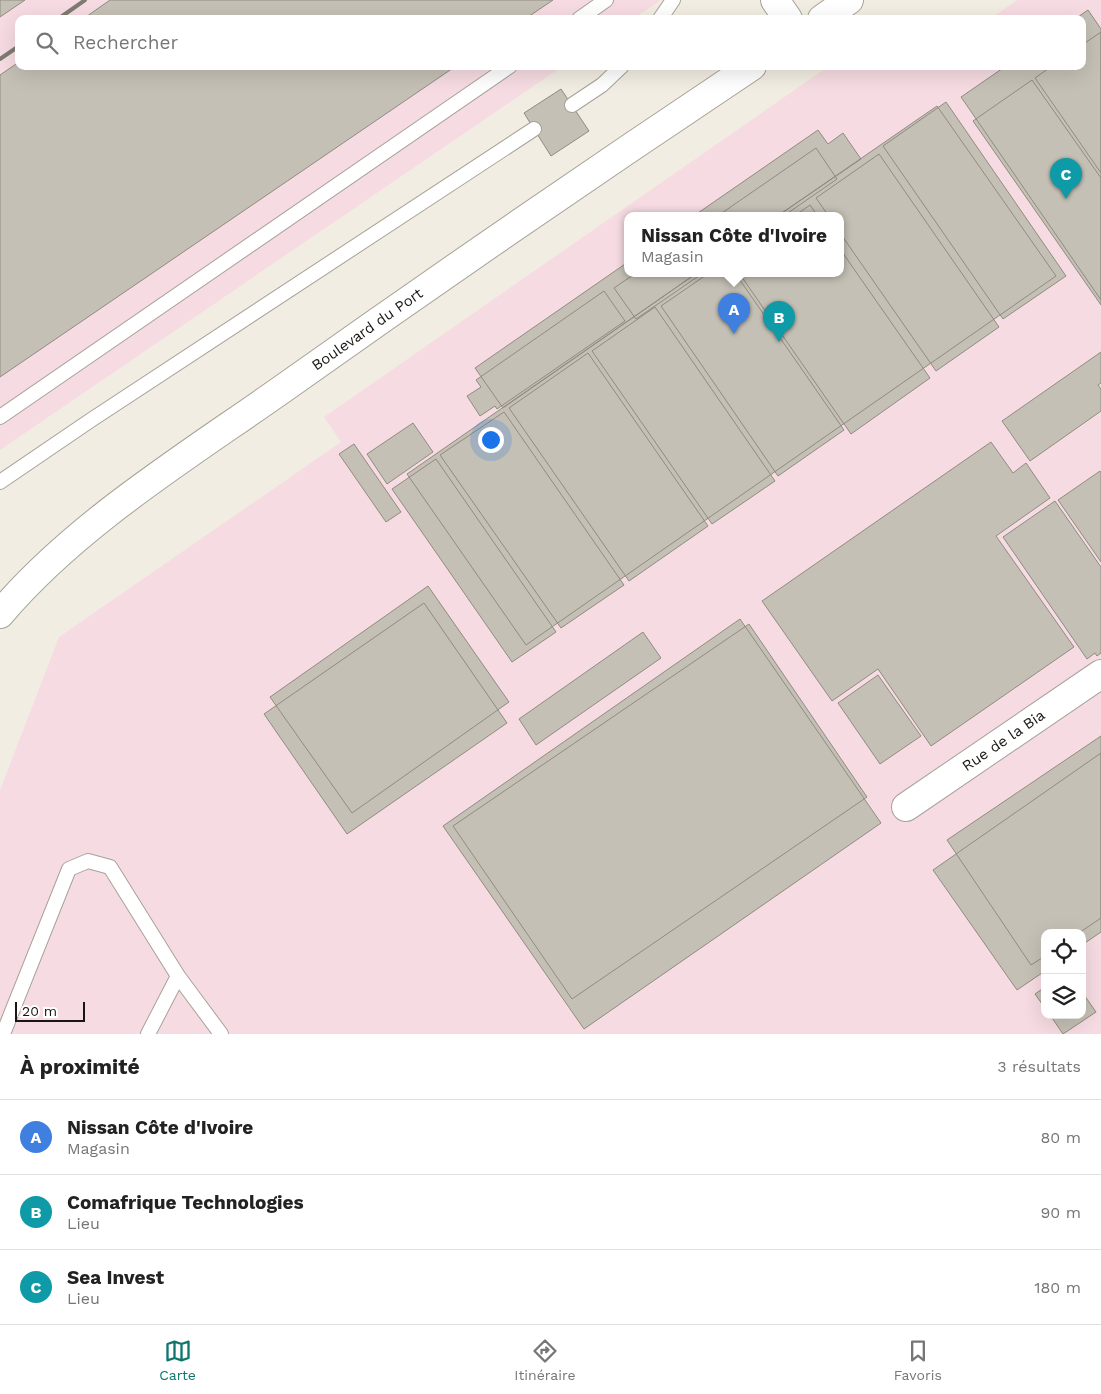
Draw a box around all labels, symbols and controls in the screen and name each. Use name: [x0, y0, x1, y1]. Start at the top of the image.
search box: [15, 15, 1086, 70]
icon: search: [33, 29, 61, 57]
text: Rechercher: [73, 31, 178, 54]
pin: C: [1050, 158, 1082, 199]
popup: [624, 212, 844, 277]
text: Nissan Côte d'Ivoire: [641, 224, 827, 247]
text: Magasin: [641, 247, 704, 266]
street label: Boulevard du Port: [308, 284, 427, 374]
pin: A: [718, 293, 750, 334]
pin: B: [763, 301, 795, 342]
your location: [478, 427, 504, 453]
street label: Rue de la Bia: [959, 706, 1049, 775]
map controls: [1041, 929, 1086, 1019]
button: locate: [1041, 929, 1086, 974]
button: layers: [1041, 974, 1086, 1019]
scale bar: [15, 999, 85, 1022]
text: 20 m: [22, 1003, 57, 1019]
text: À proximité: [20, 1054, 140, 1079]
text: 3 résultats: [997, 1057, 1081, 1076]
text: Nissan Côte d'Ivoire: [67, 1116, 253, 1139]
text: A: [31, 1128, 41, 1147]
text: 80 m: [1040, 1128, 1081, 1147]
text: Magasin: [67, 1139, 130, 1158]
text: Comafrique Technologies: [67, 1191, 304, 1214]
text: B: [31, 1203, 41, 1222]
text: 90 m: [1040, 1203, 1081, 1222]
text: Lieu: [67, 1214, 100, 1233]
text: Sea Invest: [67, 1266, 164, 1289]
text: C: [31, 1278, 41, 1297]
text: 180 m: [1034, 1278, 1081, 1297]
text: Lieu: [67, 1289, 100, 1308]
tab: Carte: [159, 1337, 196, 1383]
tab: Itinéraire: [514, 1337, 575, 1383]
tab: Favoris: [894, 1337, 942, 1383]

